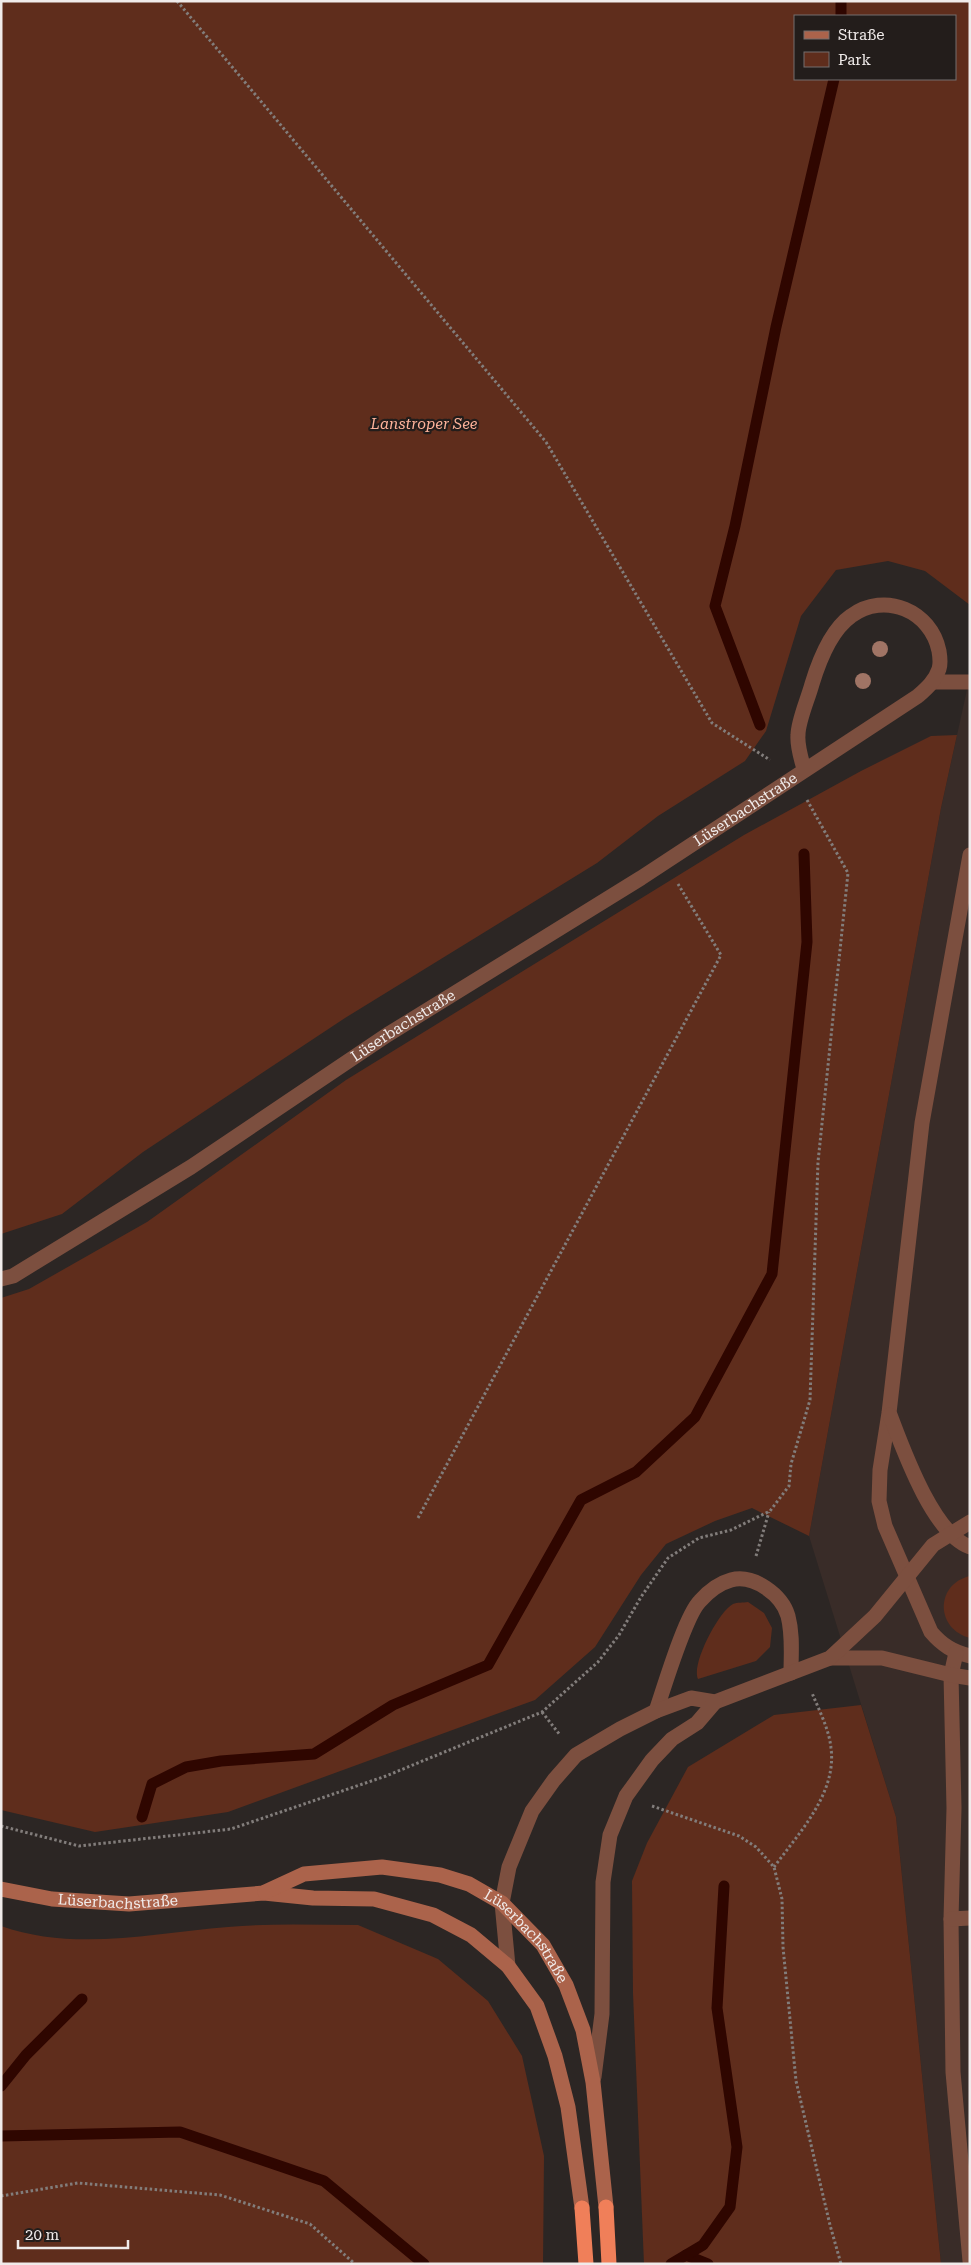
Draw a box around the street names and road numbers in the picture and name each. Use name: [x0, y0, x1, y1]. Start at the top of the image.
street label: Lüserbachstraße: [690, 769, 801, 850]
street label: Lüserbachstraße: [348, 986, 459, 1066]
street label: Lüserbachstraße: [481, 1886, 572, 1986]
street label: Lüserbachstraße: [57, 1890, 179, 1913]

